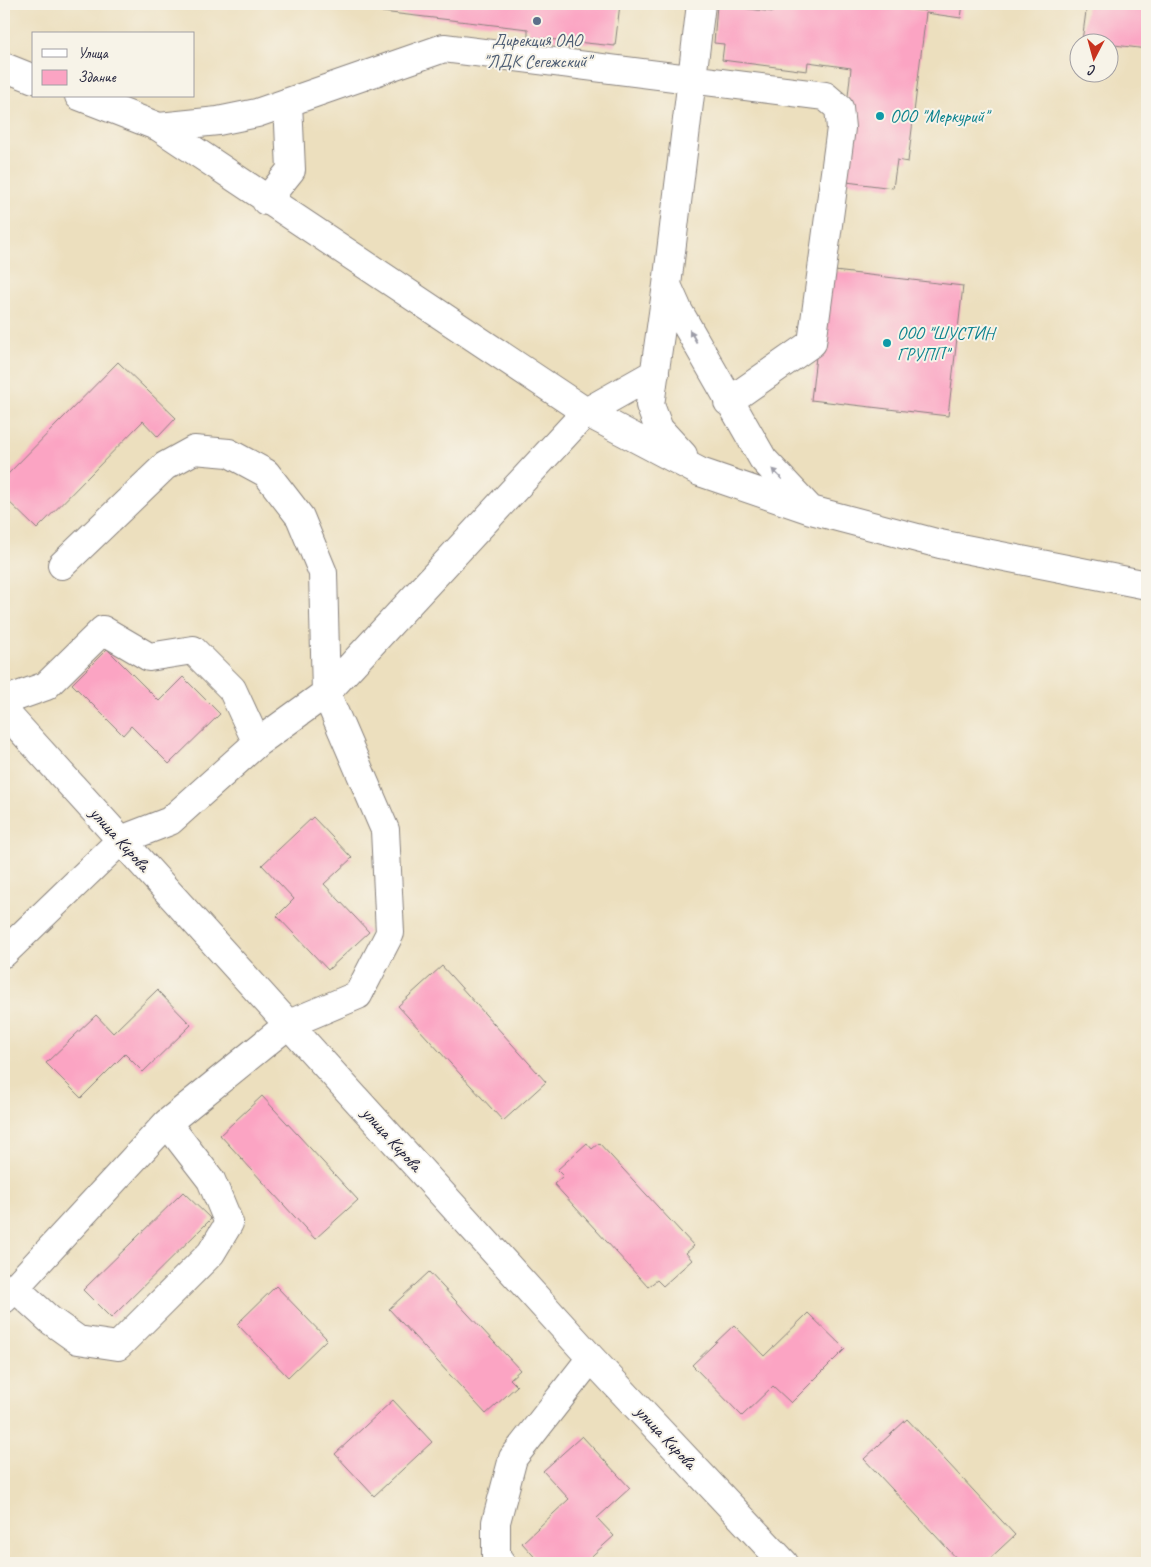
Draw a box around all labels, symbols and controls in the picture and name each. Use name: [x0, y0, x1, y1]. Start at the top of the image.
marker: Дирекция ОАО "ЛДК Сегежский": [531, 15, 543, 27]
place label: Дирекция ОАО "ЛДК Сегежский": [483, 29, 595, 72]
legend: [32, 32, 195, 98]
north arrow: [1068, 32, 1118, 82]
text: Улица: [78, 44, 109, 63]
text: С: [1086, 61, 1097, 79]
text: Здание: [78, 68, 117, 87]
place label: ООО "Меркурий": [890, 105, 992, 127]
marker: ООО "Меркурий": [874, 110, 886, 122]
place label: ООО "ШУСТИН ГРУПП": [897, 322, 997, 365]
one-way arrow: [689, 329, 697, 344]
marker: ООО "ШУСТИН ГРУПП": [881, 337, 893, 349]
one-way arrow: [771, 469, 783, 481]
street label: улица Кирова: [85, 801, 156, 877]
street label: улица Кирова: [357, 1101, 428, 1177]
street label: улица Кирова: [630, 1400, 702, 1475]

